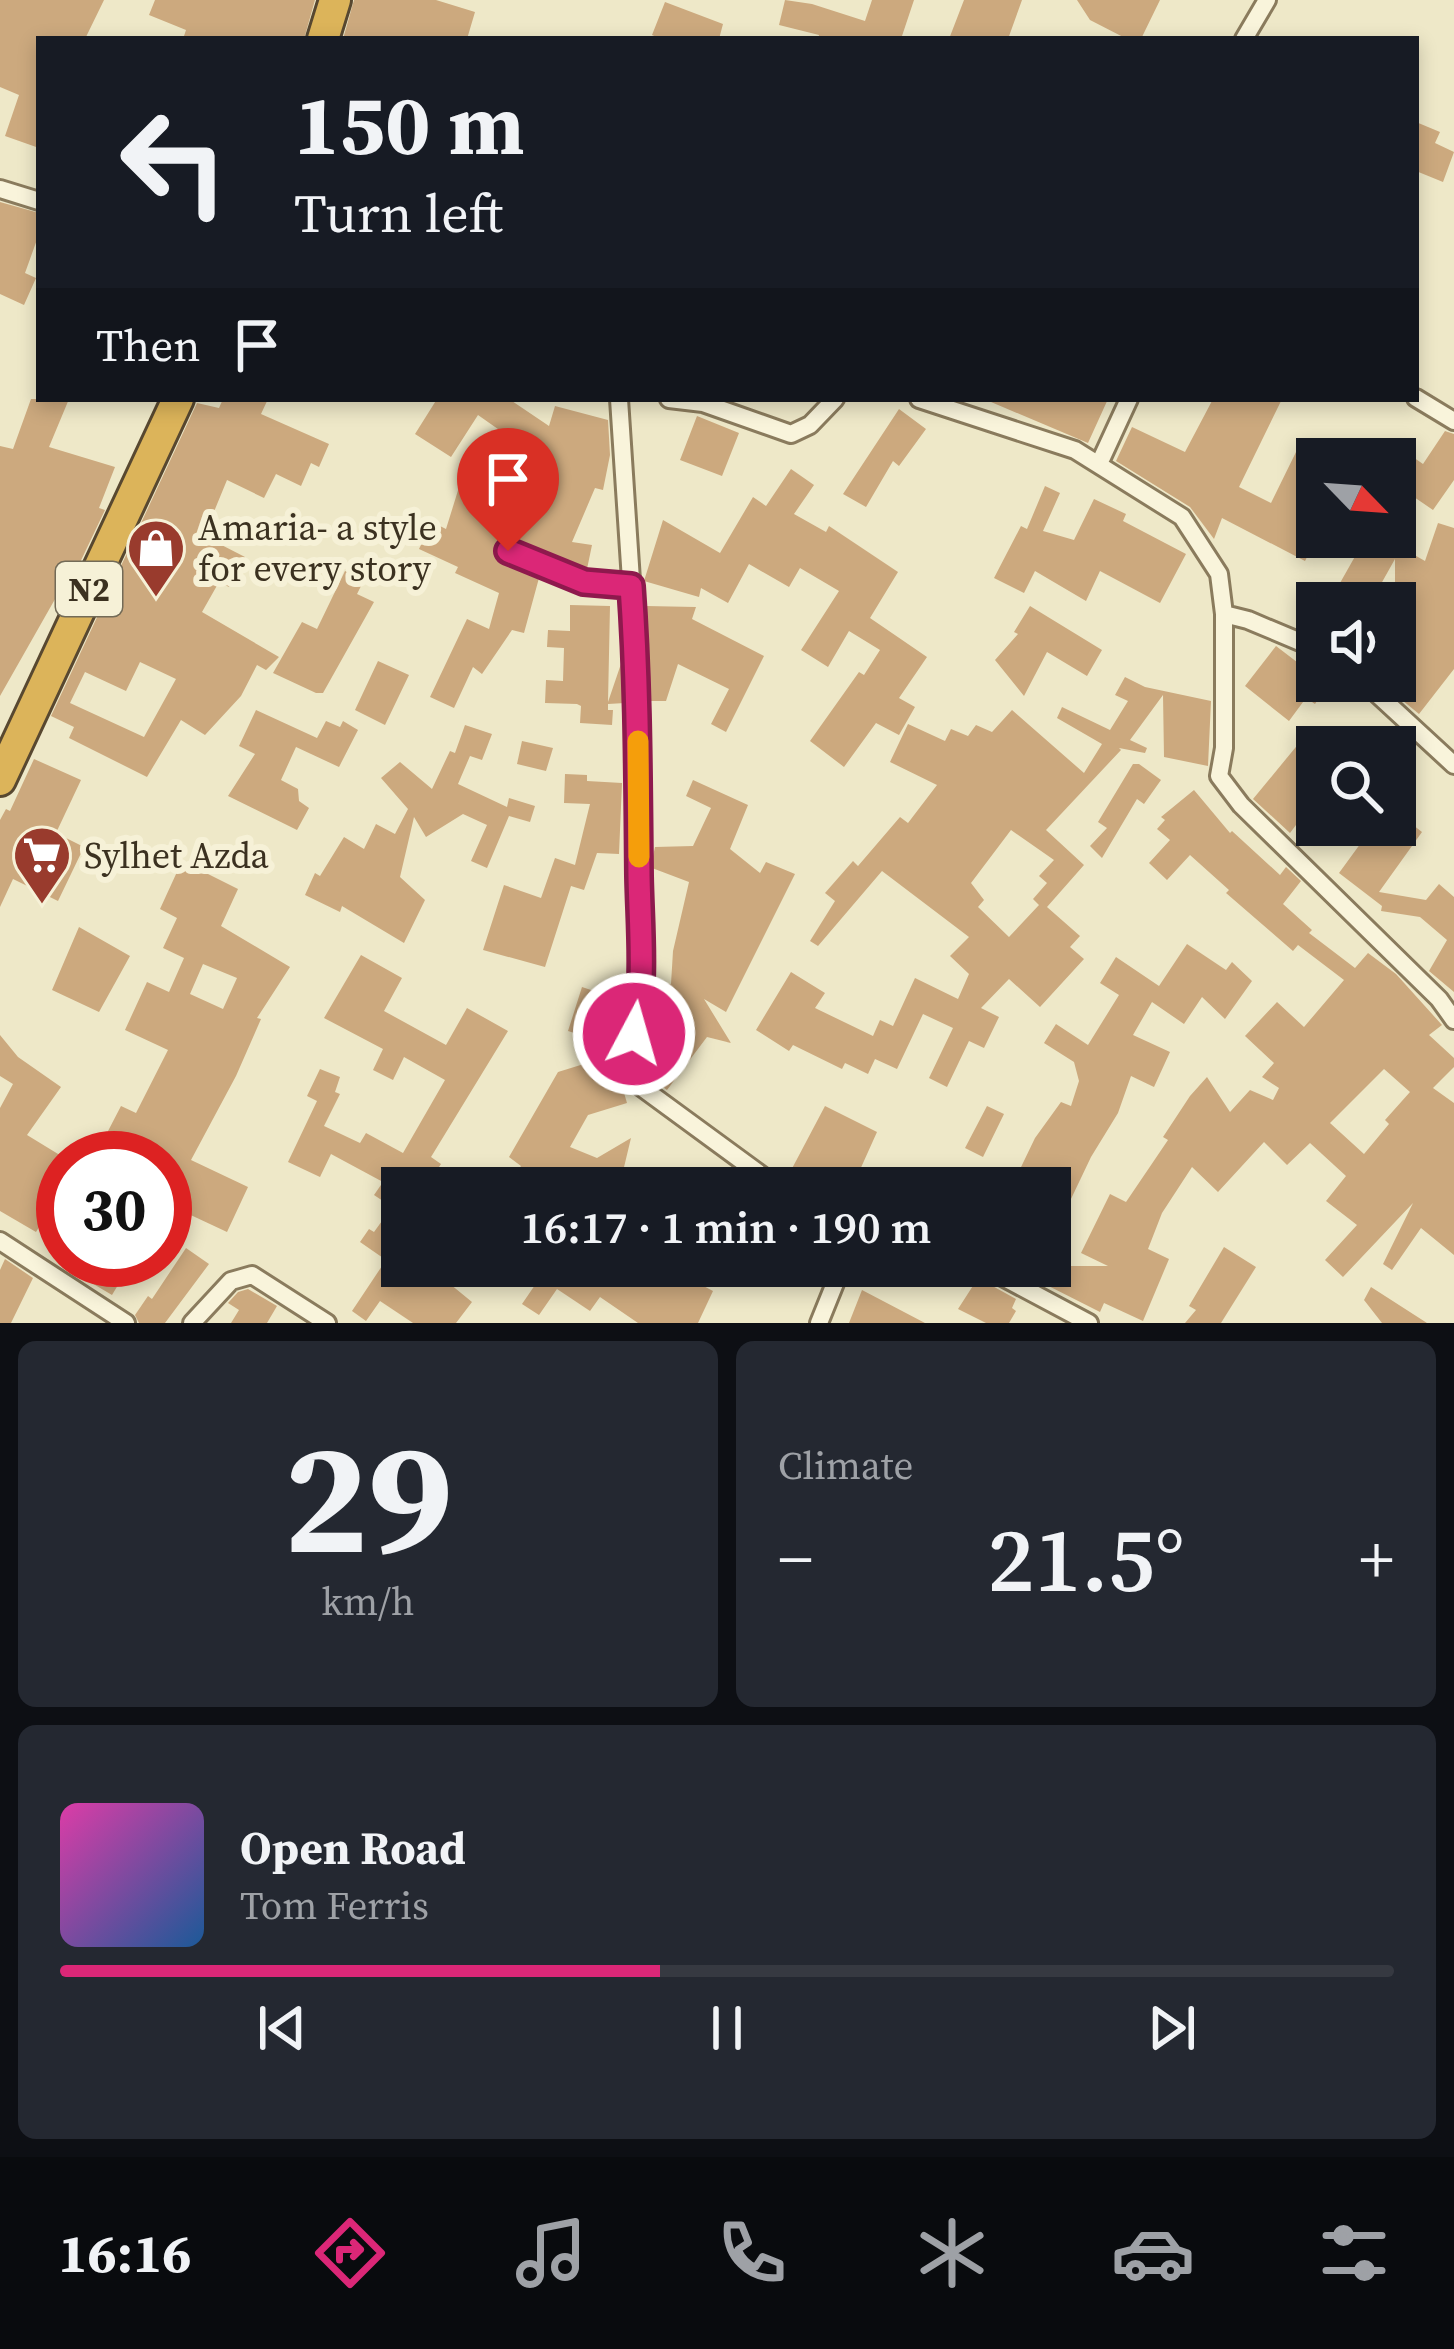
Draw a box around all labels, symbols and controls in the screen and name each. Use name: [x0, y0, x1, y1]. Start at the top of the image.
text: 150 m: [294, 67, 525, 182]
icon: left: [96, 84, 252, 240]
text: Turn left: [294, 176, 503, 250]
icon: arrive: [224, 312, 290, 378]
text: Then: [96, 314, 200, 376]
pin: [457, 428, 559, 551]
north arrow: [1296, 438, 1416, 558]
map controls: [1296, 438, 1416, 846]
icon: arrive: [475, 446, 541, 512]
place label: Amaria- a style for every story: [198, 503, 437, 593]
shop icon: Amaria- a style for every story: [125, 517, 187, 599]
road number: N2: [56, 562, 122, 616]
button: sound: [1296, 582, 1416, 702]
button: search: [1296, 726, 1416, 846]
supermarket icon: Sylhet Azda: [11, 824, 73, 906]
place label: Sylhet Azda: [84, 831, 270, 880]
position arrow: [571, 971, 697, 1097]
speed limit sign: 30: [36, 1131, 192, 1287]
text: 16:17 · 1 min · 190 m: [521, 1196, 931, 1258]
text: 29: [283, 1390, 453, 1604]
text: Climate: [778, 1439, 913, 1492]
text: 21.5°: [988, 1498, 1184, 1621]
text: −: [778, 1514, 813, 1604]
text: +: [1359, 1514, 1394, 1604]
text: km/h: [322, 1575, 414, 1628]
text: Open Road: [240, 1817, 466, 1879]
text: Tom Ferris: [240, 1879, 429, 1932]
icon: previous: [249, 1995, 315, 2061]
icon: pause: [694, 1995, 760, 2061]
icon: next: [1139, 1995, 1205, 2061]
icon: directions: [308, 2211, 392, 2295]
icon: music: [509, 2211, 593, 2295]
icon: phone: [710, 2211, 794, 2295]
icon: climate: [910, 2211, 994, 2295]
icon: car: [1111, 2211, 1195, 2295]
icon: filters: [1312, 2211, 1396, 2295]
text: 16:16: [58, 2216, 192, 2290]

